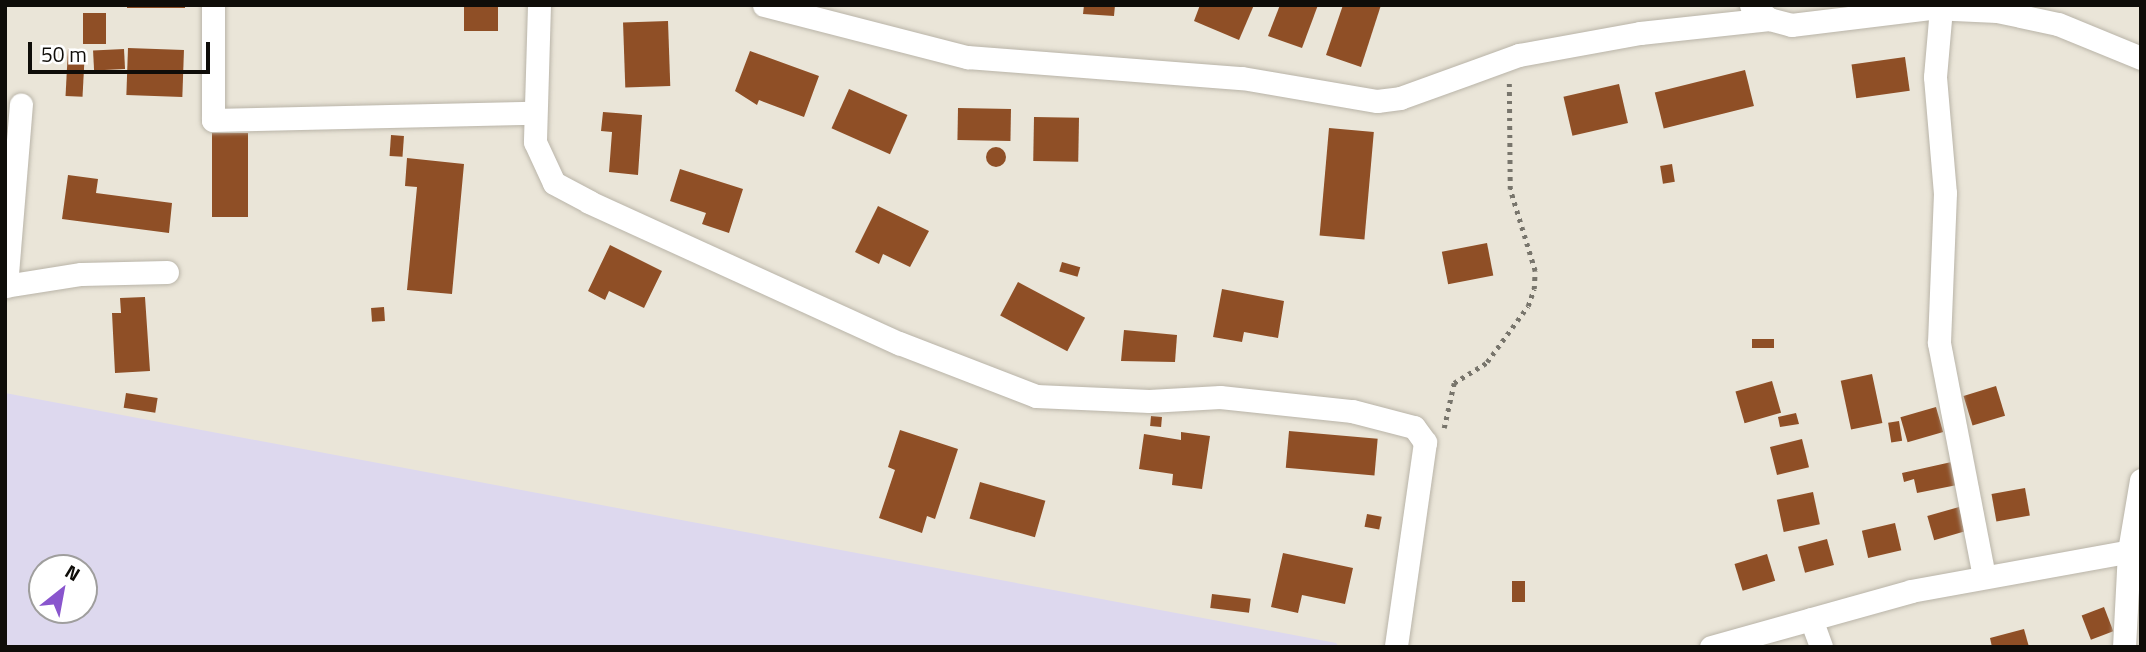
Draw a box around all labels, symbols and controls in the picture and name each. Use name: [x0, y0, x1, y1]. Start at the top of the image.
scale bar: [32, 28, 214, 72]
text: 50 m: [41, 38, 87, 70]
north arrow: [28, 554, 98, 624]
text: N: [60, 556, 86, 588]

